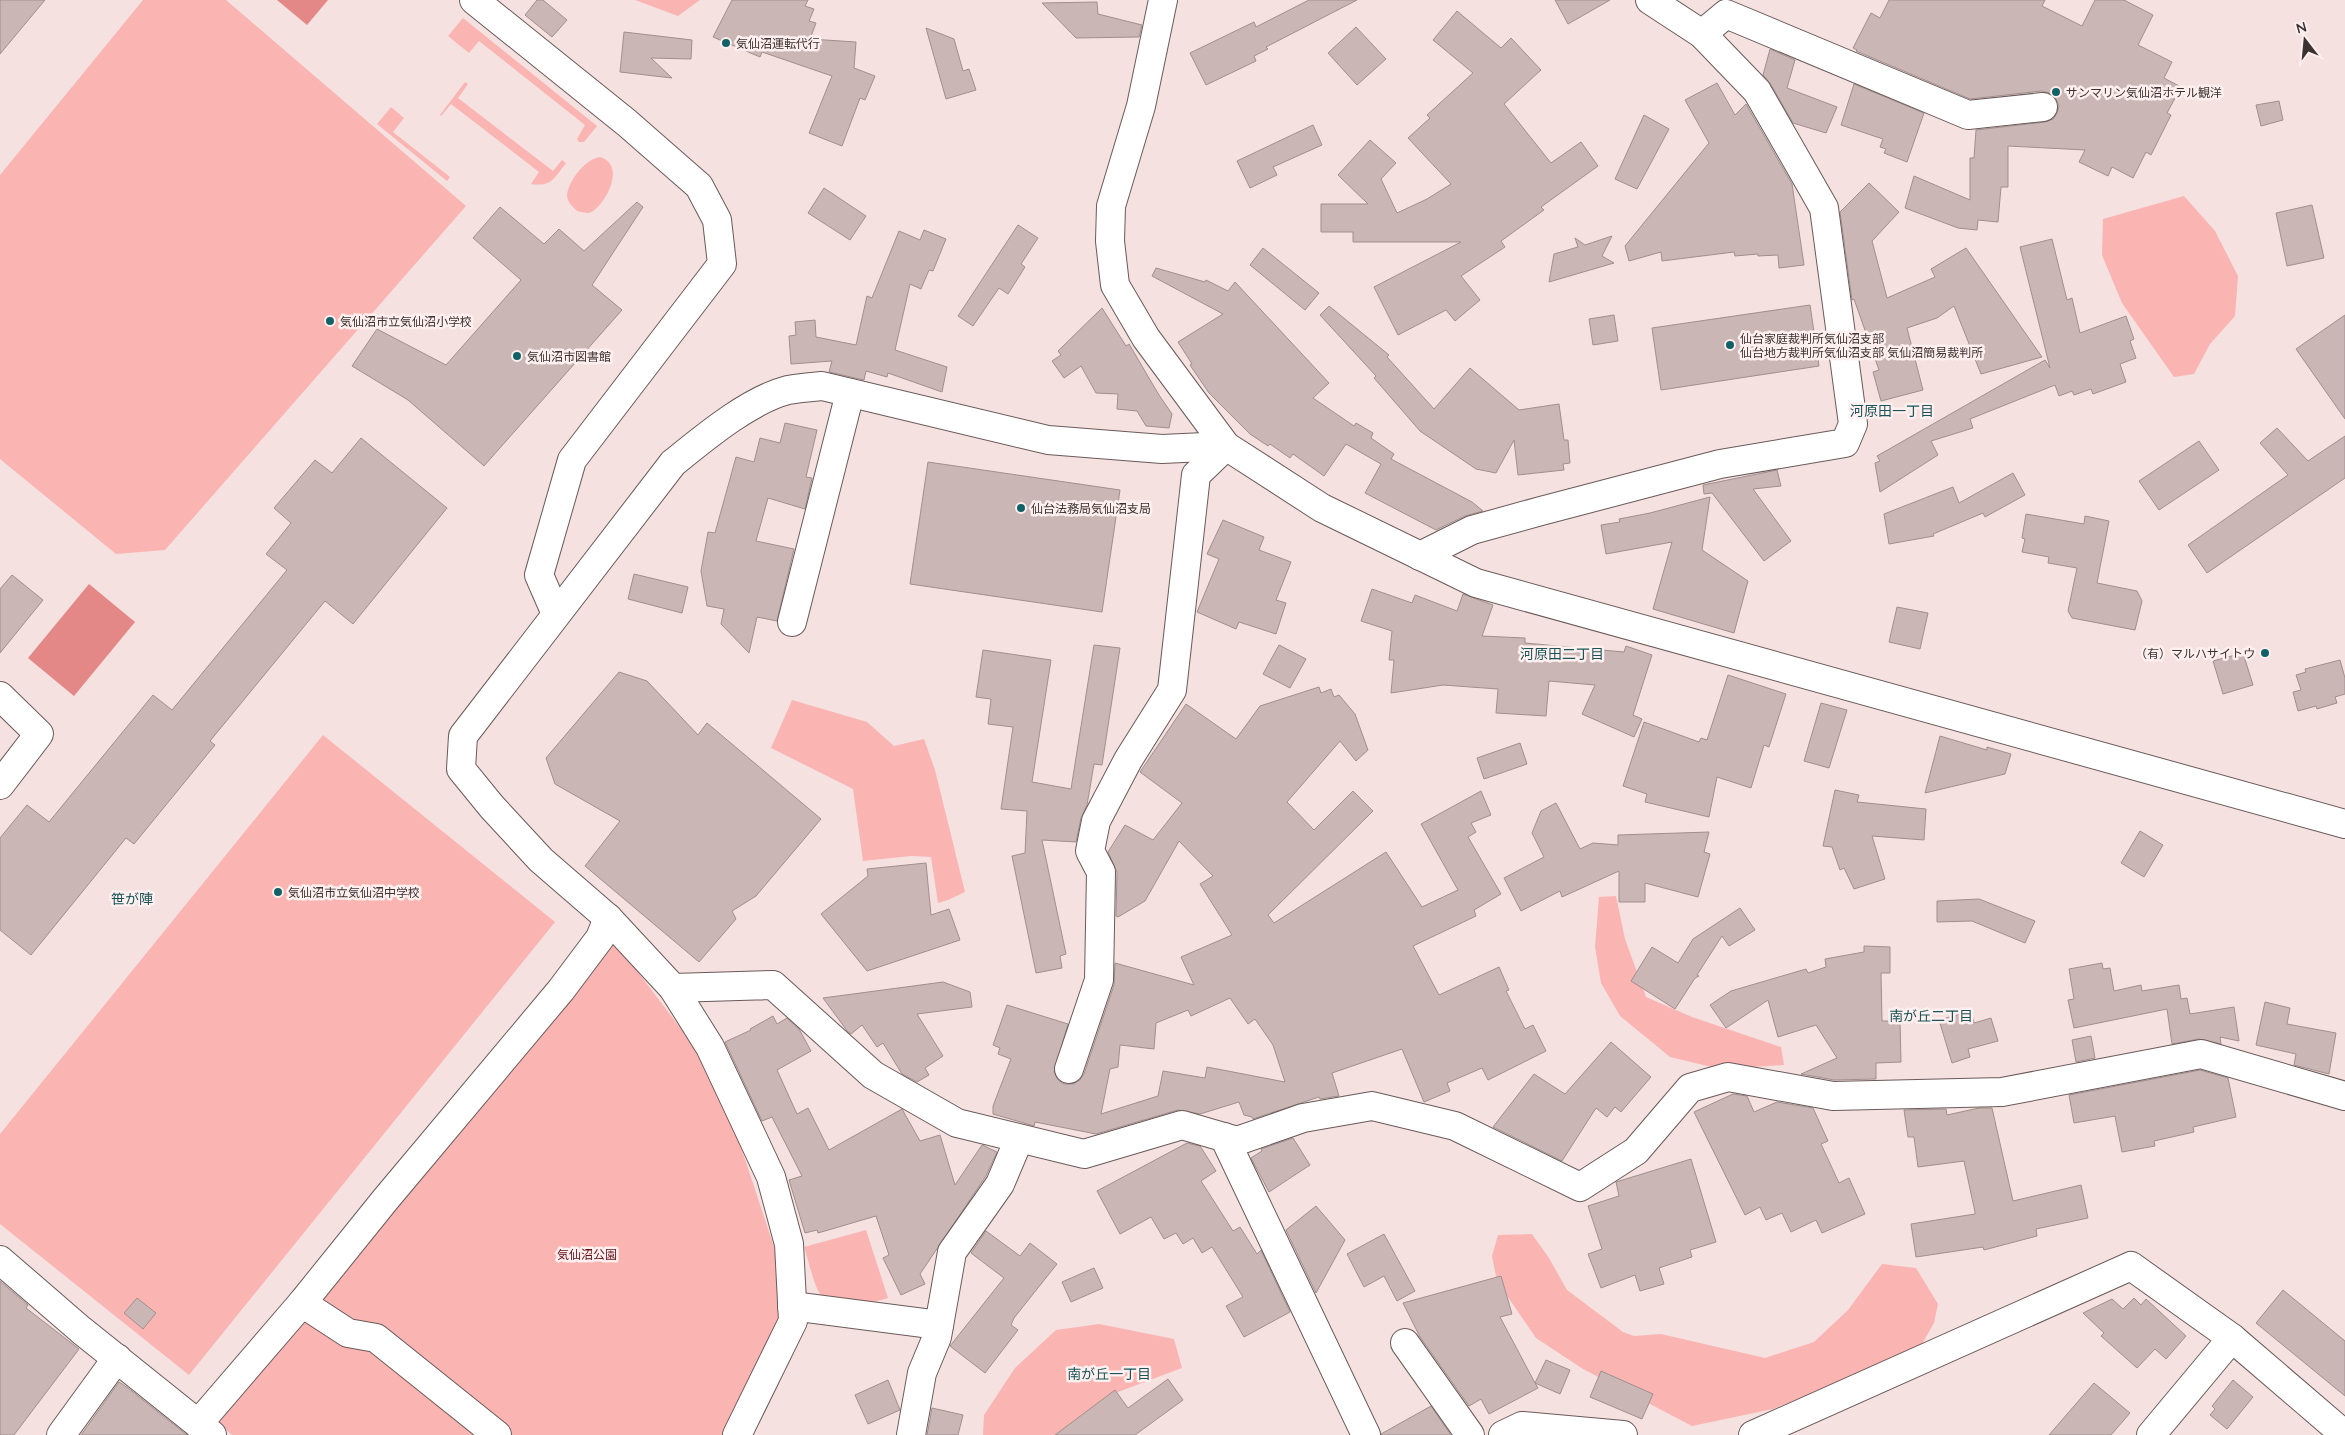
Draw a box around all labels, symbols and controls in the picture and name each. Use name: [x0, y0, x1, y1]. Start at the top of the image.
north arrow: [2280, 15, 2330, 65]
text: N: [2294, 17, 2309, 38]
place label: 気仙沼運転代行: [736, 36, 820, 51]
marker: 気仙沼運転代行: [720, 37, 732, 49]
place label: サンマリン気仙沼ホテル観洋: [2066, 85, 2222, 100]
marker: サンマリン気仙沼ホテル観洋: [2050, 86, 2062, 98]
place label: 気仙沼市立気仙沼小学校: [340, 314, 472, 329]
marker: 気仙沼市立気仙沼小学校: [324, 315, 336, 327]
place label: 仙台家庭裁判所気仙沼支部 仙台地方裁判所気仙沼支部 気仙沼簡易裁判所: [1740, 331, 1983, 360]
marker: 仙台家庭裁判所気仙沼支部 仙台地方裁判所気仙沼支部 気仙沼簡易裁判所: [1724, 339, 1736, 351]
place label: 気仙沼市図書館: [527, 349, 611, 364]
marker: 気仙沼市図書館: [511, 350, 523, 362]
district label: 河原田一丁目: [1850, 402, 1934, 420]
place label: 仙台法務局気仙沼支局: [1031, 501, 1151, 516]
marker: 仙台法務局気仙沼支局: [1015, 502, 1027, 514]
district label: 河原田二丁目: [1520, 645, 1604, 663]
place label: （有）マルハサイトウ: [2135, 646, 2255, 661]
marker: （有）マルハサイトウ: [2259, 647, 2271, 659]
place label: 気仙沼市立気仙沼中学校: [288, 885, 420, 900]
marker: 気仙沼市立気仙沼中学校: [272, 886, 284, 898]
district label: 笹が陣: [111, 890, 153, 908]
district label: 南が丘二丁目: [1889, 1007, 1973, 1025]
park label: 気仙沼公園: [557, 1247, 617, 1262]
district label: 南が丘一丁目: [1067, 1365, 1151, 1383]

